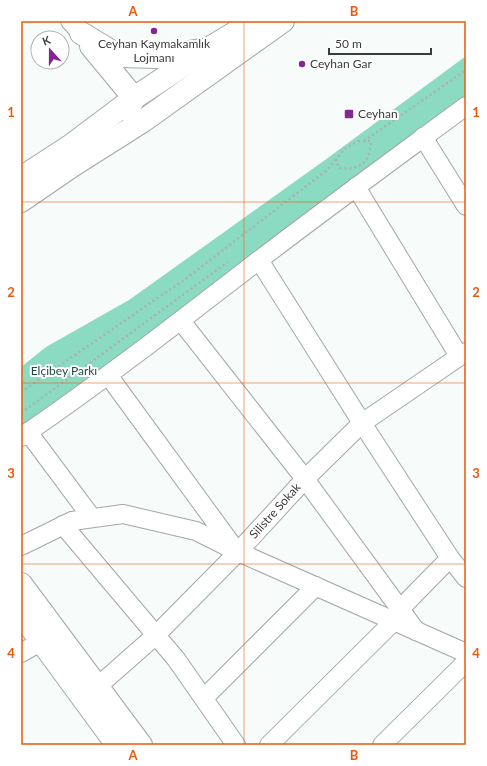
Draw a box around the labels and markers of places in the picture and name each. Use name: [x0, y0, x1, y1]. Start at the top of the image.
marker: Ceyhan Kaymakamlık Lojmanı: [149, 26, 159, 36]
place label: Ceyhan Kaymakamlık Lojmanı: [98, 36, 211, 65]
place label: Ceyhan Gar: [310, 56, 372, 71]
marker: Ceyhan Gar: [297, 59, 307, 69]
place label: Ceyhan: [358, 106, 398, 121]
marker: Ceyhan: [343, 108, 355, 120]

